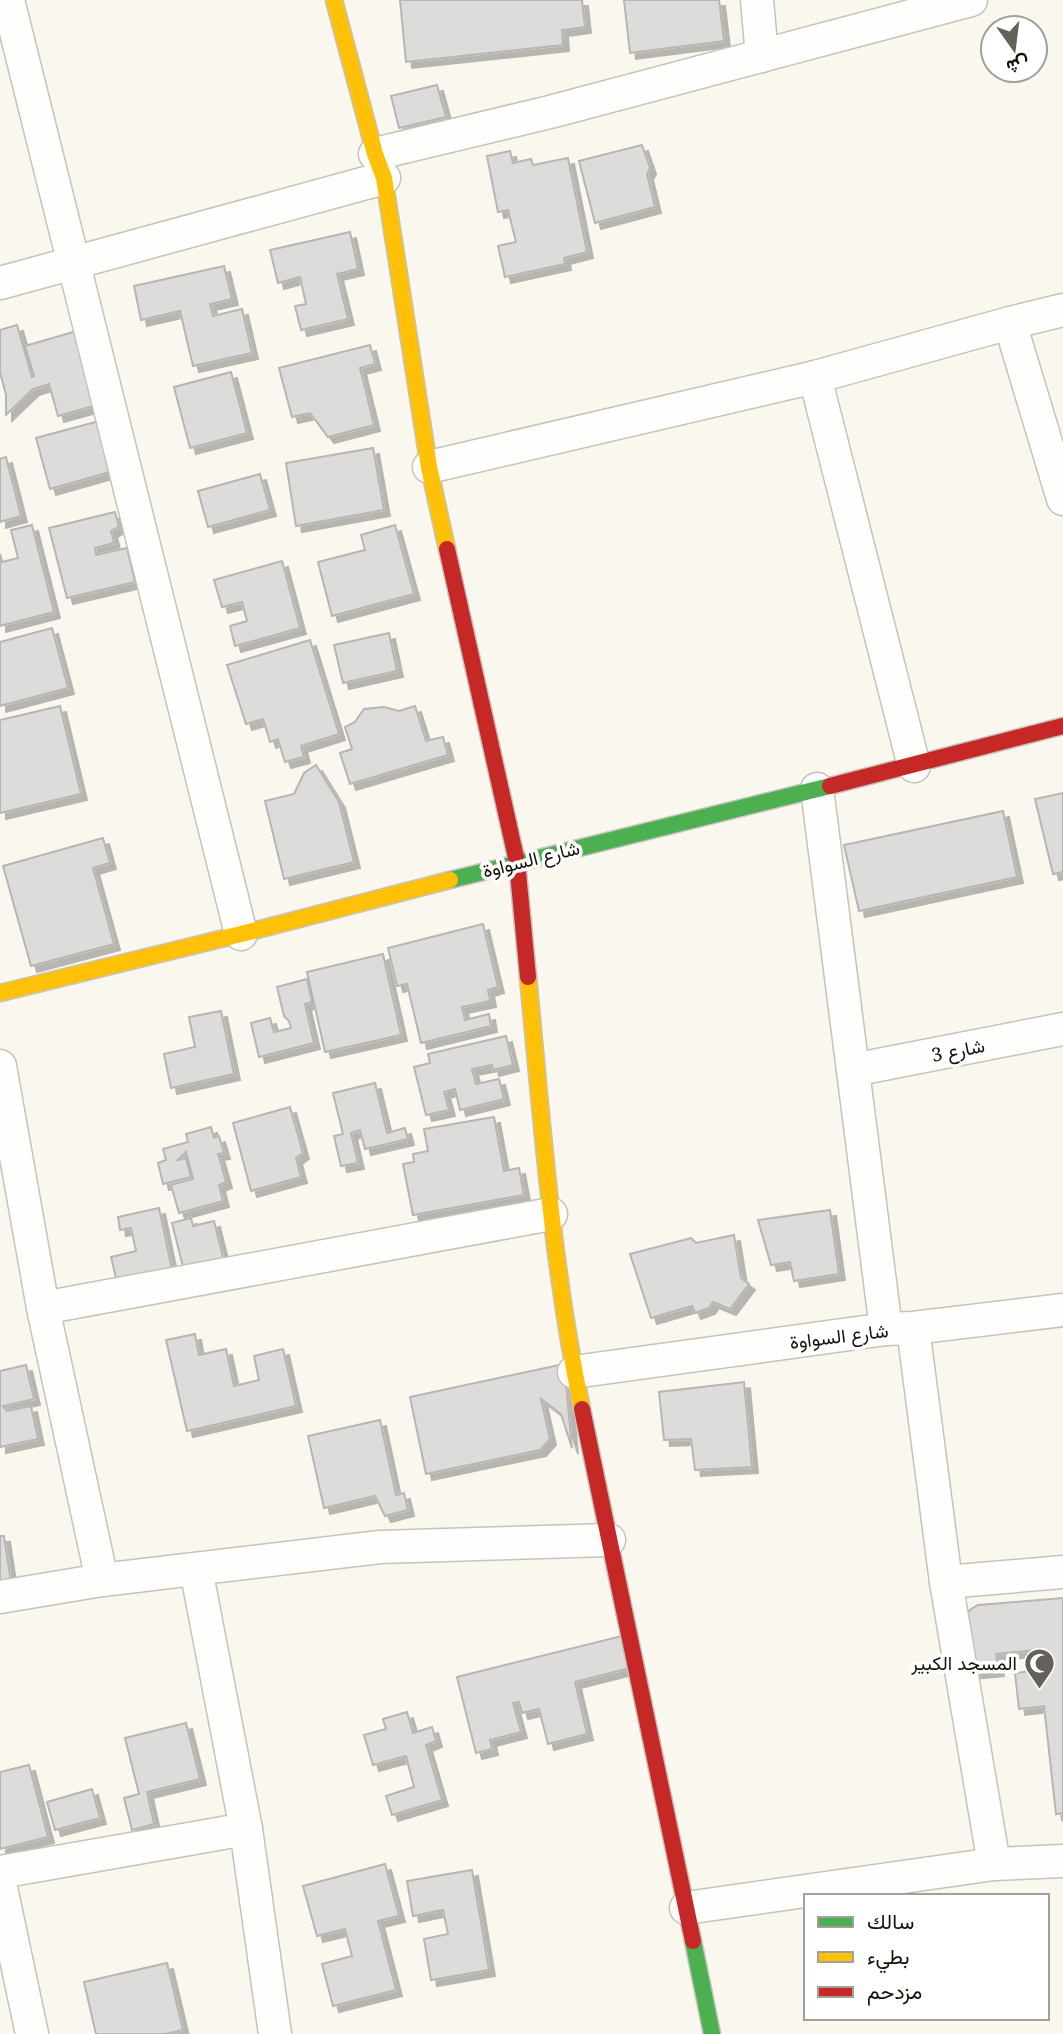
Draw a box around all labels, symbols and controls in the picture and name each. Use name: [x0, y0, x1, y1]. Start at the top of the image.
north arrow: [979, 14, 1049, 84]
text: ش: [1004, 50, 1032, 81]
street label: شارع السواوة: [480, 834, 582, 884]
street label: شارع 3: [929, 1032, 987, 1068]
street label: شارع السواوة: [788, 1317, 890, 1355]
mosque icon: المسجد الكبير: [1023, 1646, 1057, 1690]
place label: المسجد الكبير: [910, 1650, 1017, 1676]
legend: [804, 1894, 1049, 2020]
text: سالك: [867, 1907, 914, 1935]
text: بطيء: [867, 1942, 910, 1974]
text: مزدحم: [867, 1977, 922, 2006]

